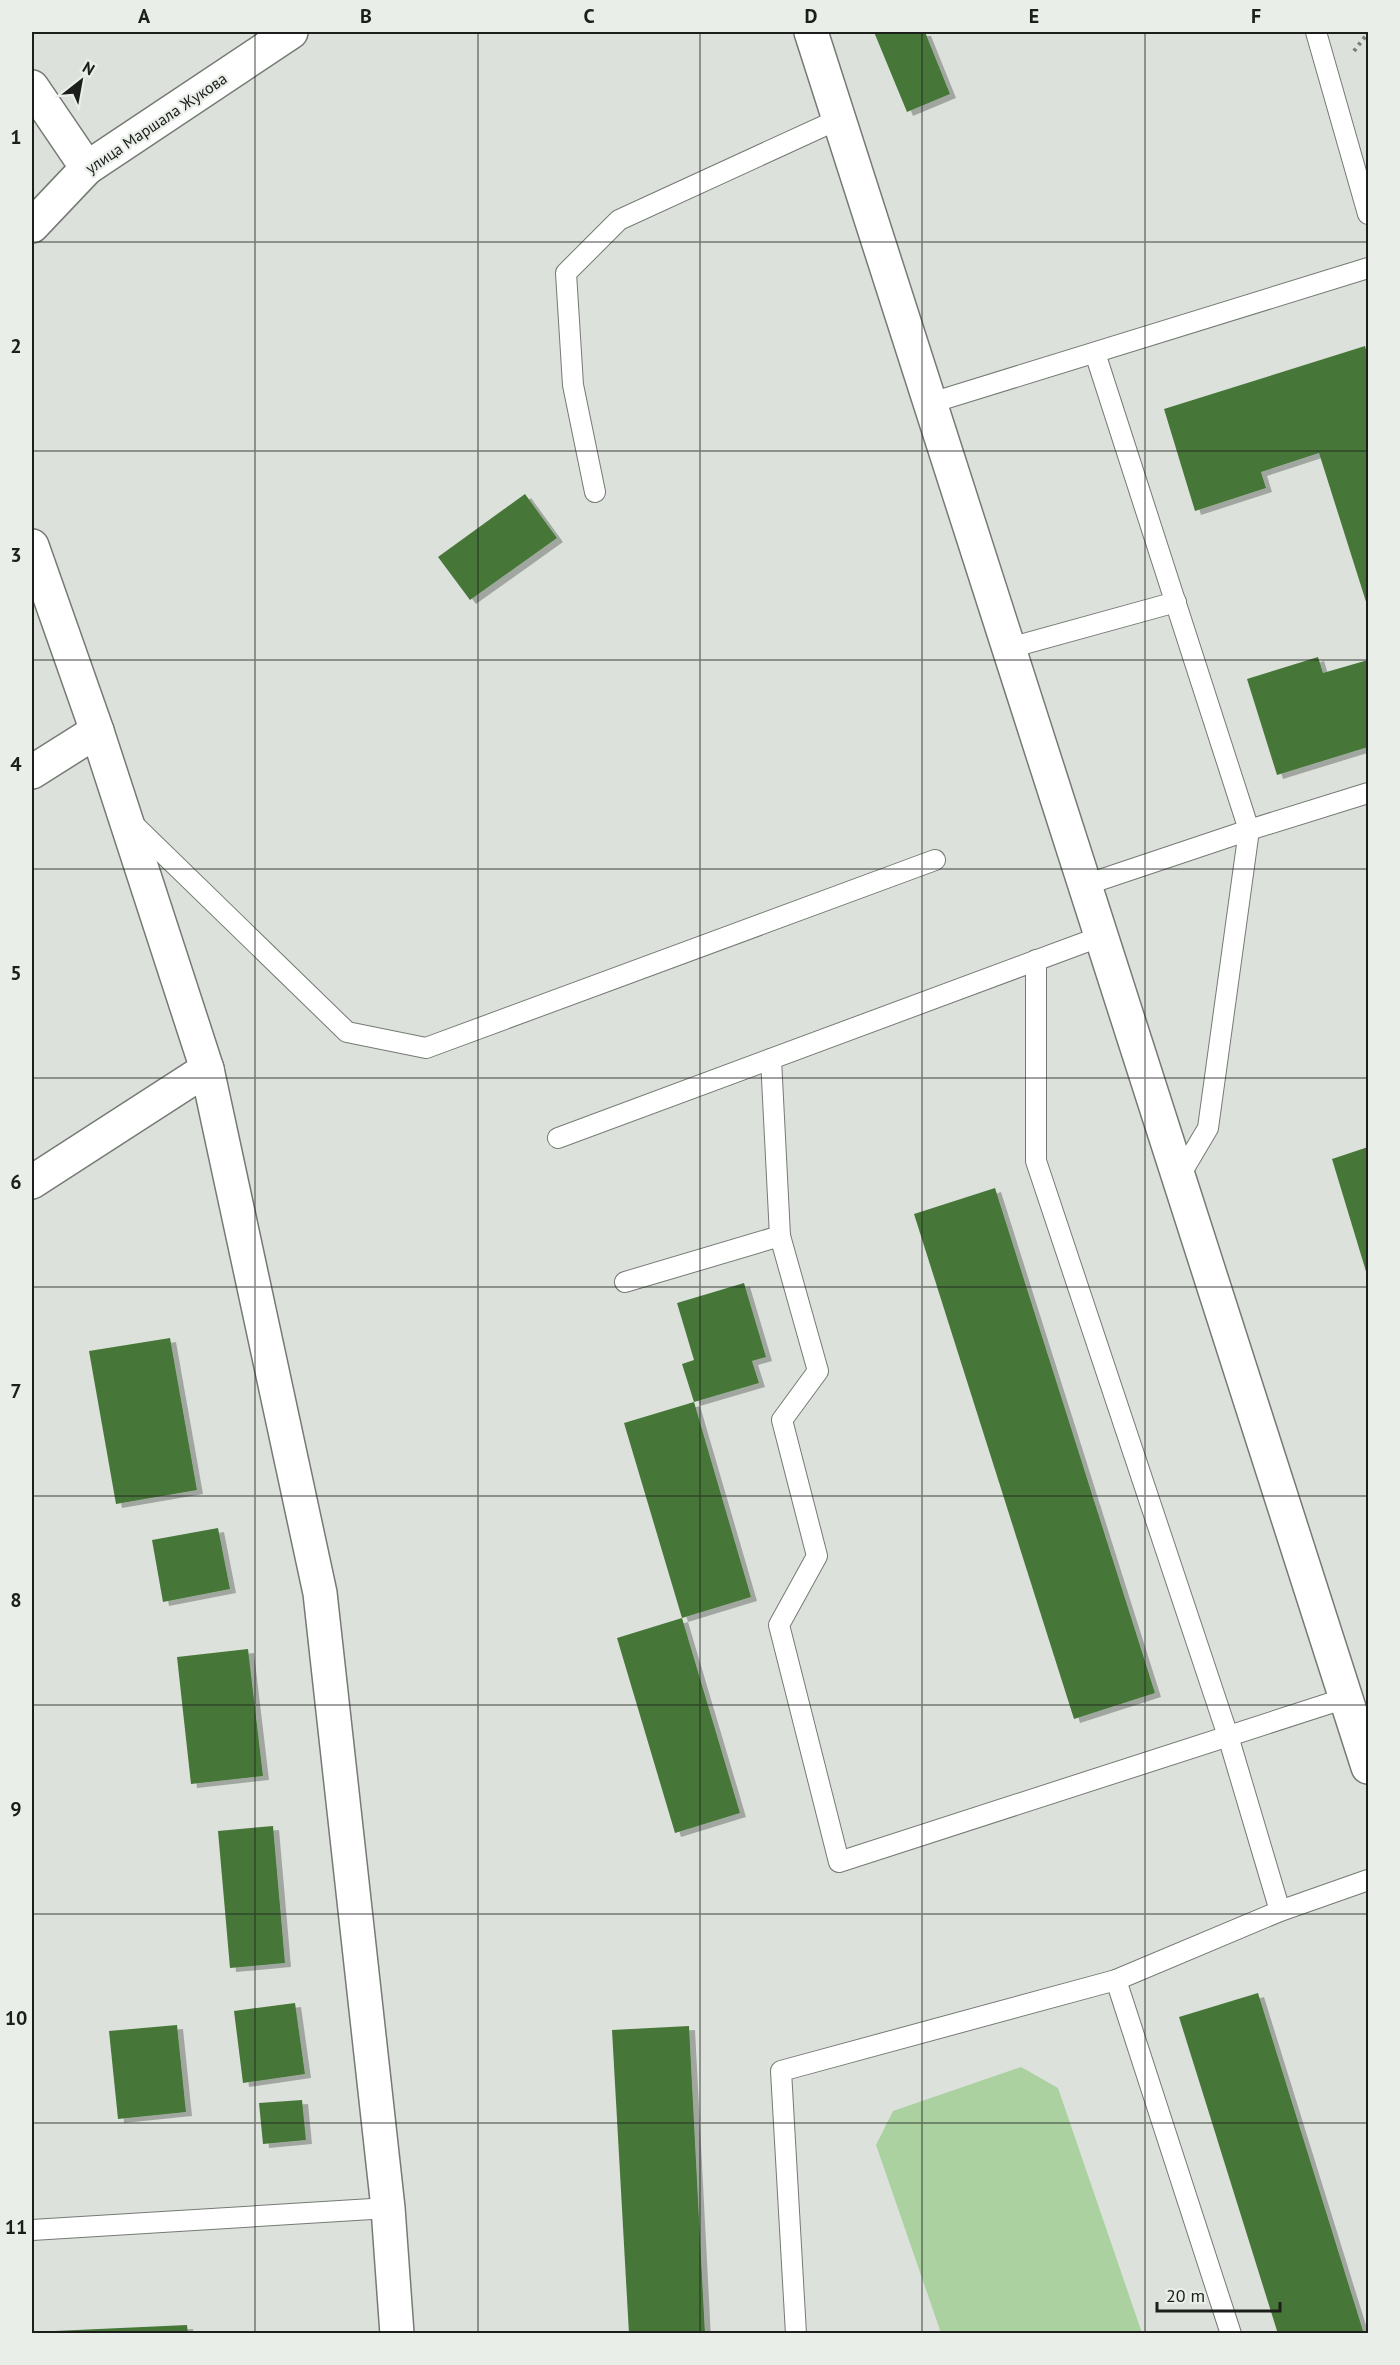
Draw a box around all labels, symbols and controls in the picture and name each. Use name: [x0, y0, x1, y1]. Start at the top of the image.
text: A: [138, 3, 151, 29]
text: B: [360, 3, 372, 29]
text: C: [583, 3, 595, 29]
text: D: [805, 3, 818, 29]
text: E: [1029, 3, 1039, 29]
text: F: [1251, 3, 1261, 29]
north arrow: [51, 51, 111, 111]
text: N: [79, 57, 98, 79]
street label: улица Маршала Жукова: [81, 68, 231, 178]
text: 1: [10, 124, 22, 150]
text: 2: [10, 333, 22, 359]
text: 3: [10, 542, 22, 568]
text: 4: [10, 751, 22, 777]
text: 5: [10, 960, 22, 986]
text: 6: [10, 1169, 22, 1195]
text: 7: [10, 1378, 22, 1404]
text: 8: [10, 1587, 22, 1613]
text: 9: [10, 1796, 22, 1822]
text: 10: [5, 2005, 27, 2031]
text: 11: [5, 2214, 27, 2240]
scale bar: [1157, 2275, 1280, 2313]
text: 20 m: [1166, 2284, 1205, 2307]

